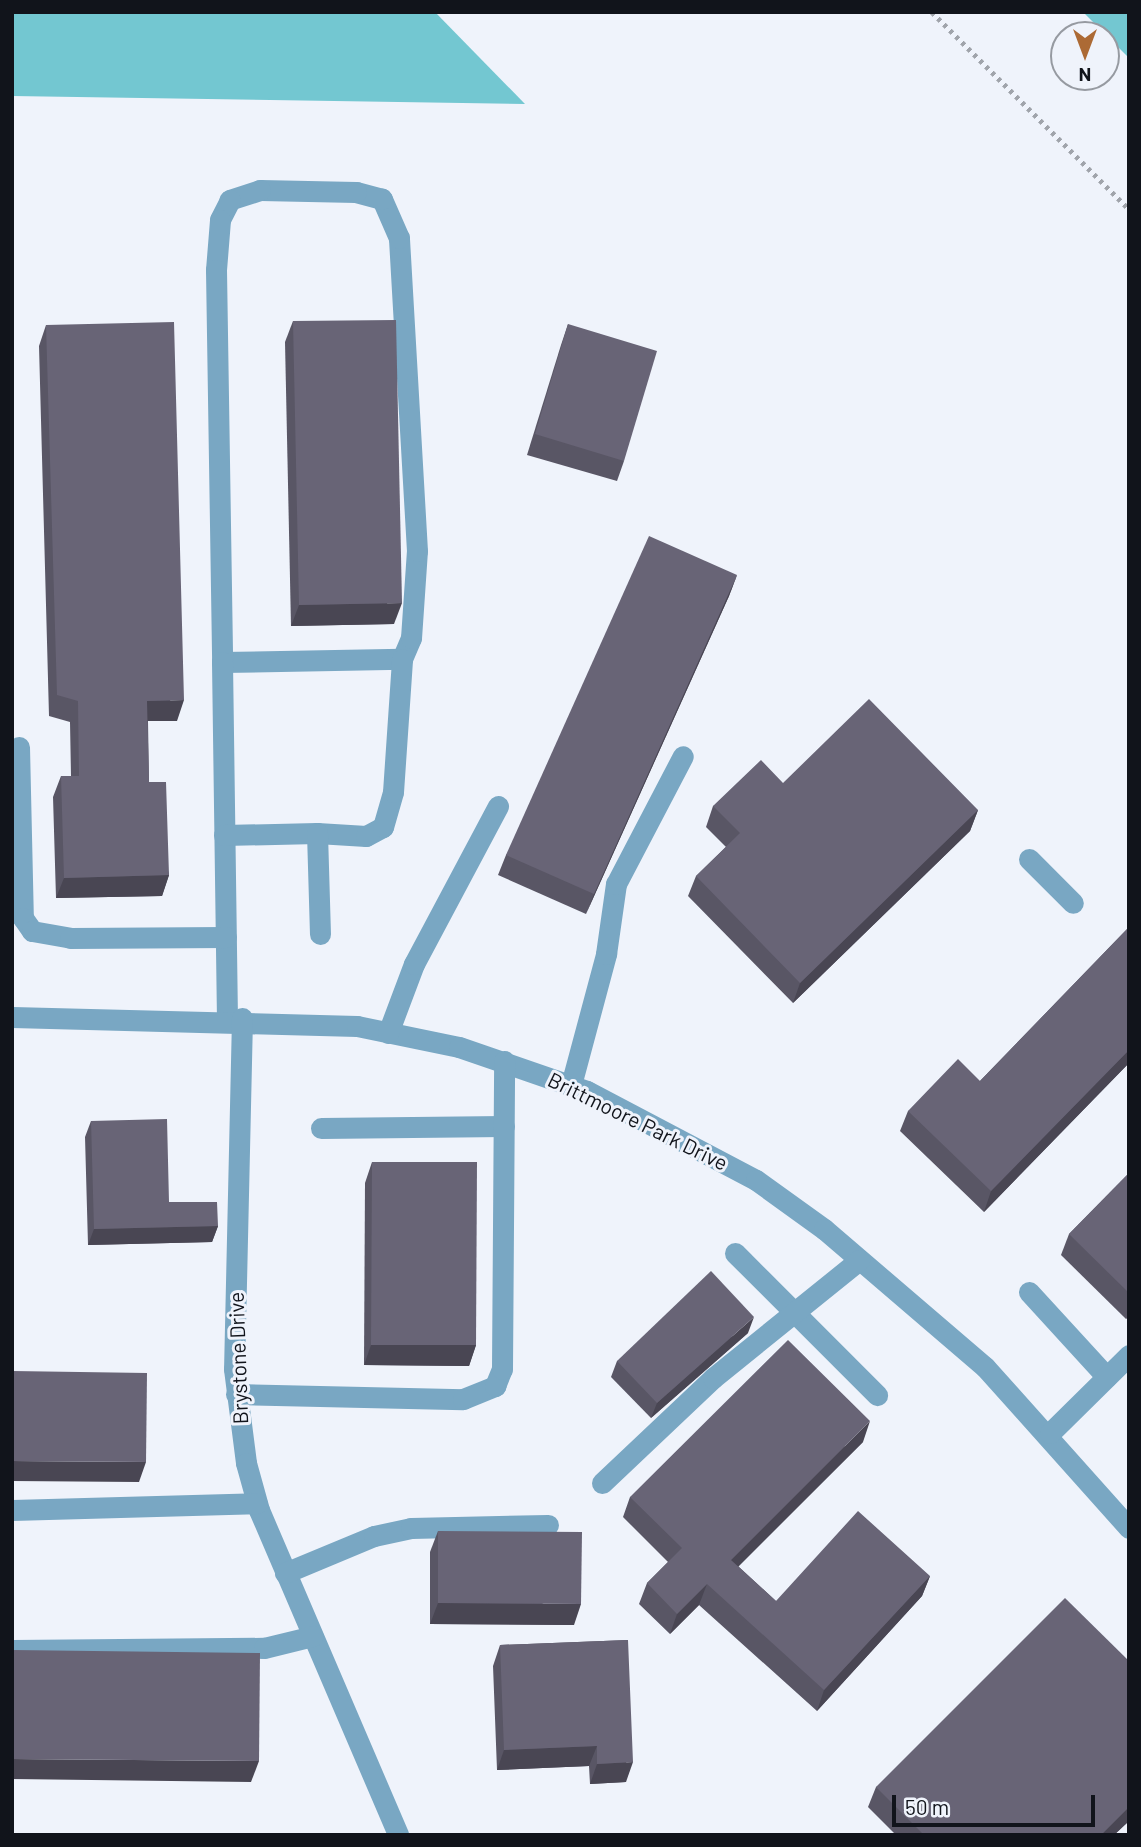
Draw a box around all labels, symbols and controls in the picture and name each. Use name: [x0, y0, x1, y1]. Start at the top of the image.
north arrow: [1050, 21, 1120, 91]
text: N: [1079, 64, 1091, 87]
street label: Brittmoore Park Drive: [544, 1067, 732, 1175]
street label: Brystone Drive: [223, 1291, 253, 1425]
scale bar: [896, 1780, 1099, 1824]
text: 50 m: [905, 1794, 949, 1819]

